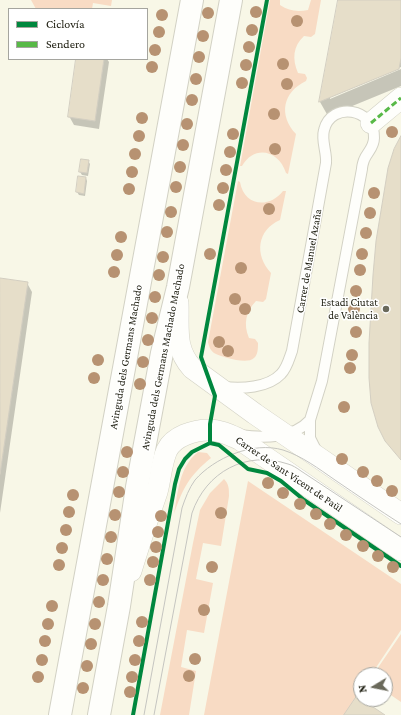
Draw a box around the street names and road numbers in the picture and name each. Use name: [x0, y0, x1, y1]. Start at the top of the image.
street label: Carrer de Manuel Azaña: [293, 208, 325, 314]
street label: Avinguda dels Germans Machado Machado: [138, 263, 188, 451]
street label: Avinguda dels Germans Machado: [107, 284, 145, 430]
street label: Carrer de Sant Vicent de Paül: [233, 433, 345, 515]

